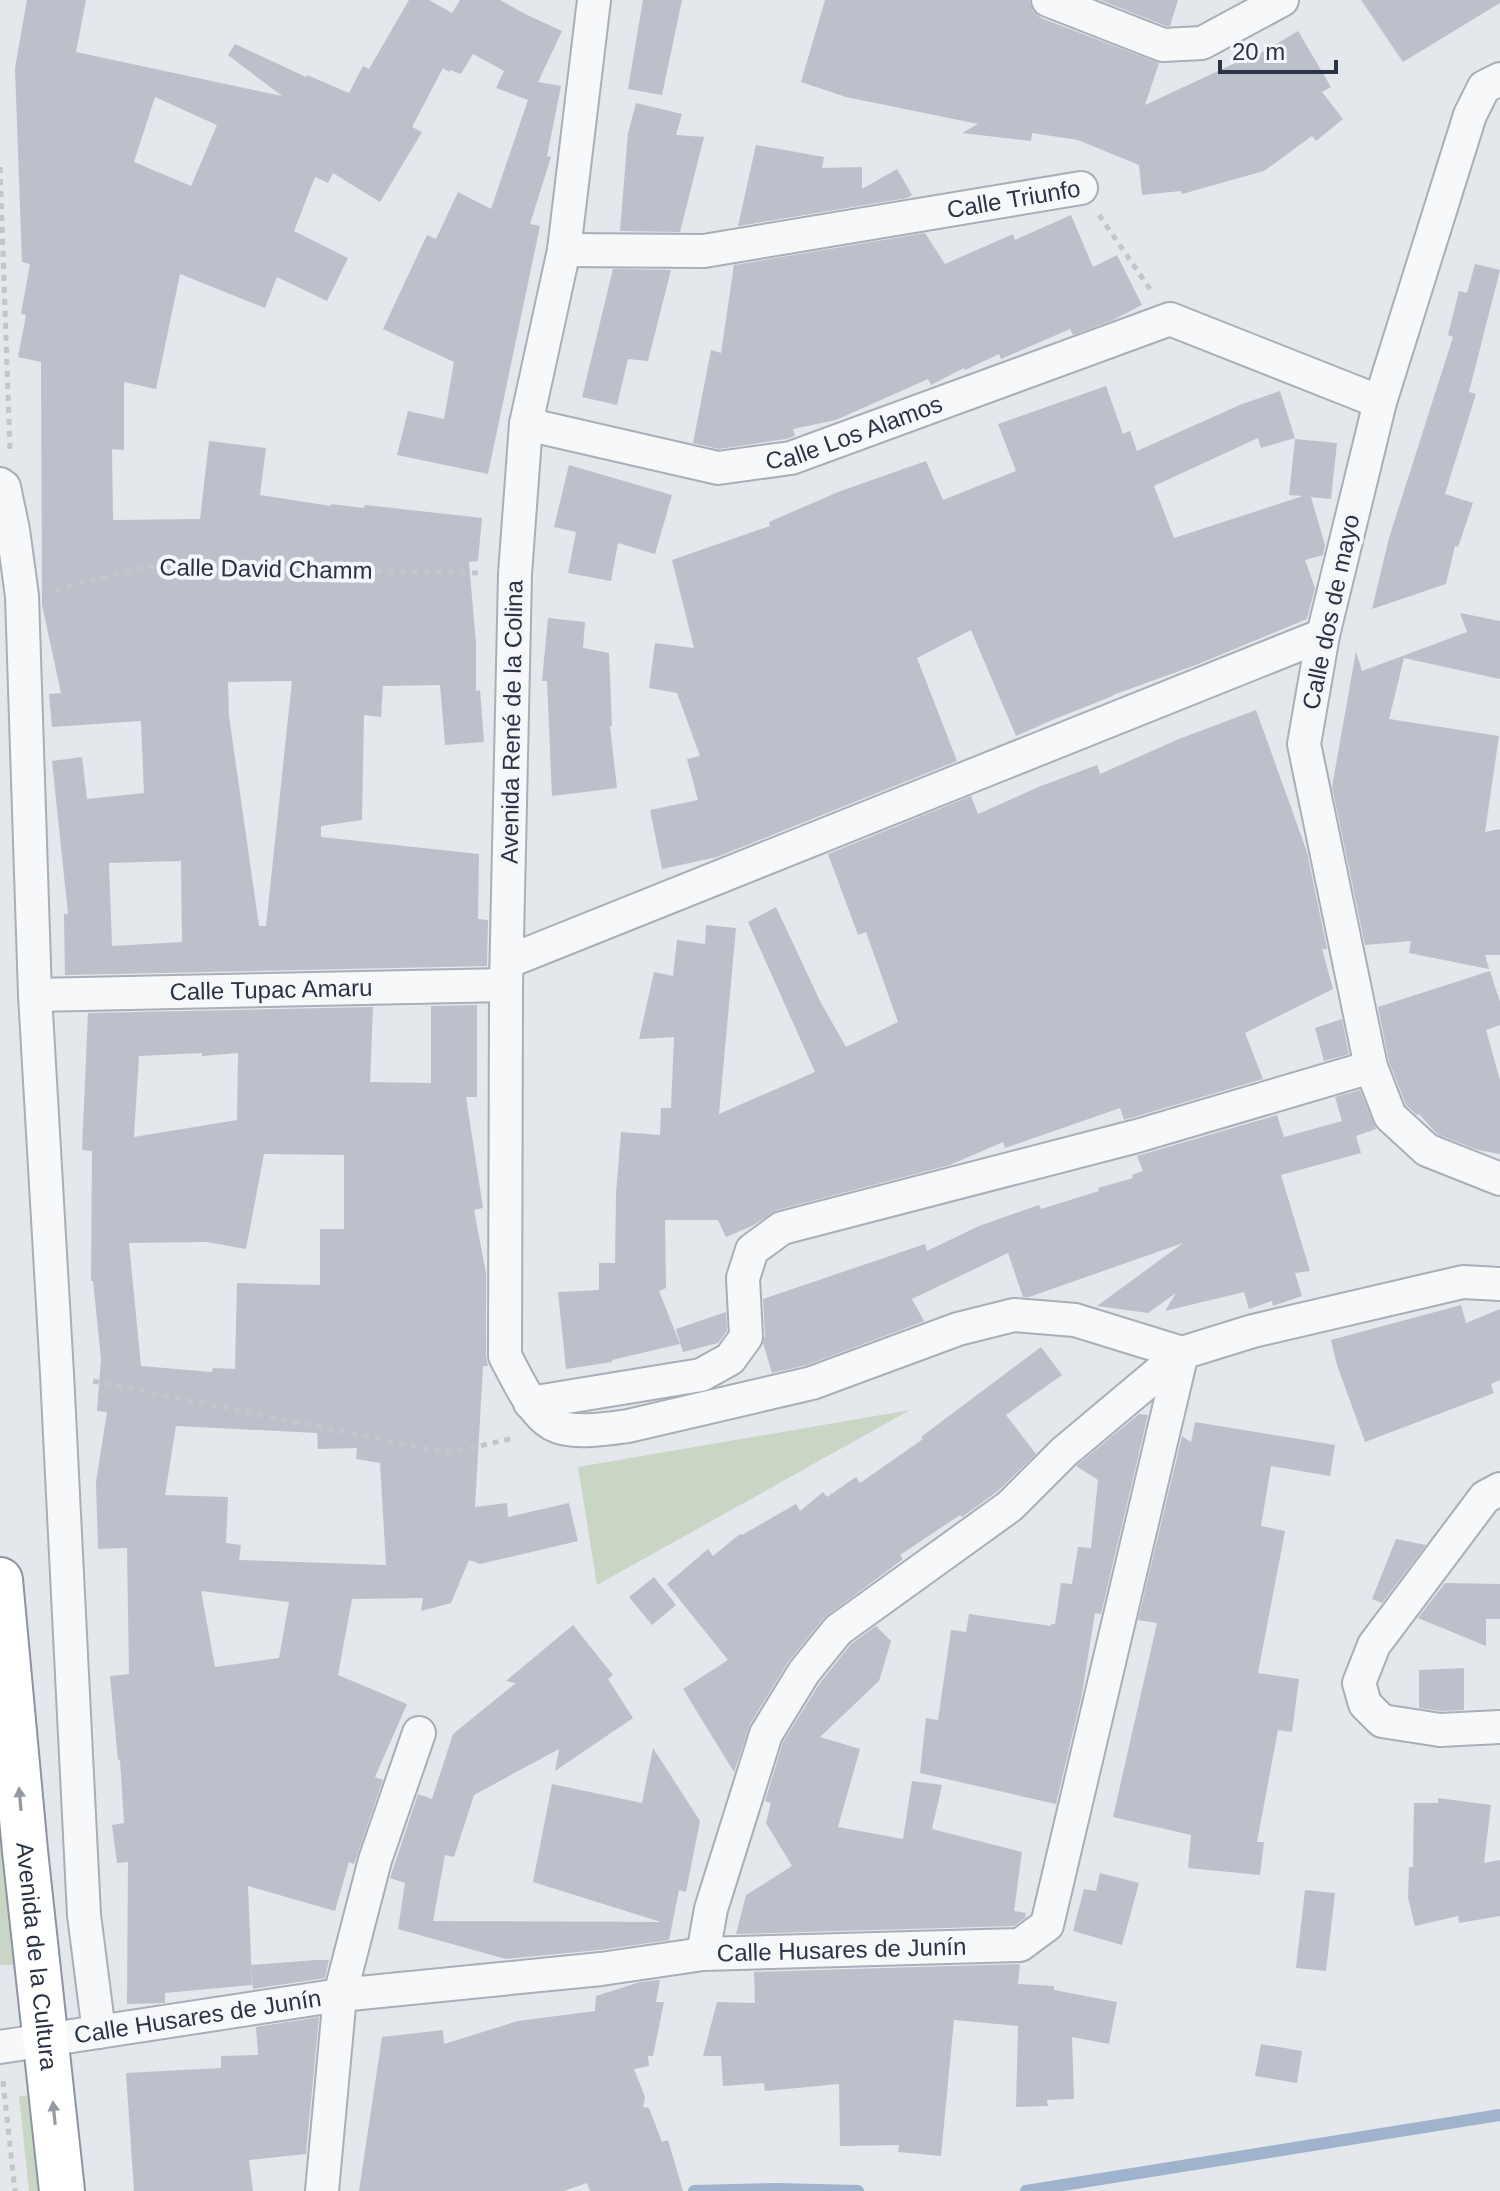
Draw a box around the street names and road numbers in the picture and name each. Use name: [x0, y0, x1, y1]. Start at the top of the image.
street label: Calle Triunfo: [945, 174, 1082, 223]
street label: Calle Los Alamos: [764, 390, 946, 474]
street label: Calle dos de mayo: [1297, 512, 1364, 712]
street label: Calle David Chamm: [159, 553, 373, 584]
street label: Avenida René de la Colina: [496, 579, 527, 864]
street label: Calle Tupac Amaru: [169, 974, 373, 1005]
street label: Avenida de la Cultura: [11, 1841, 63, 2072]
street label: Calle Husares de Junín: [716, 1933, 967, 1967]
street label: Calle Husares de Junín: [72, 1984, 323, 2048]

